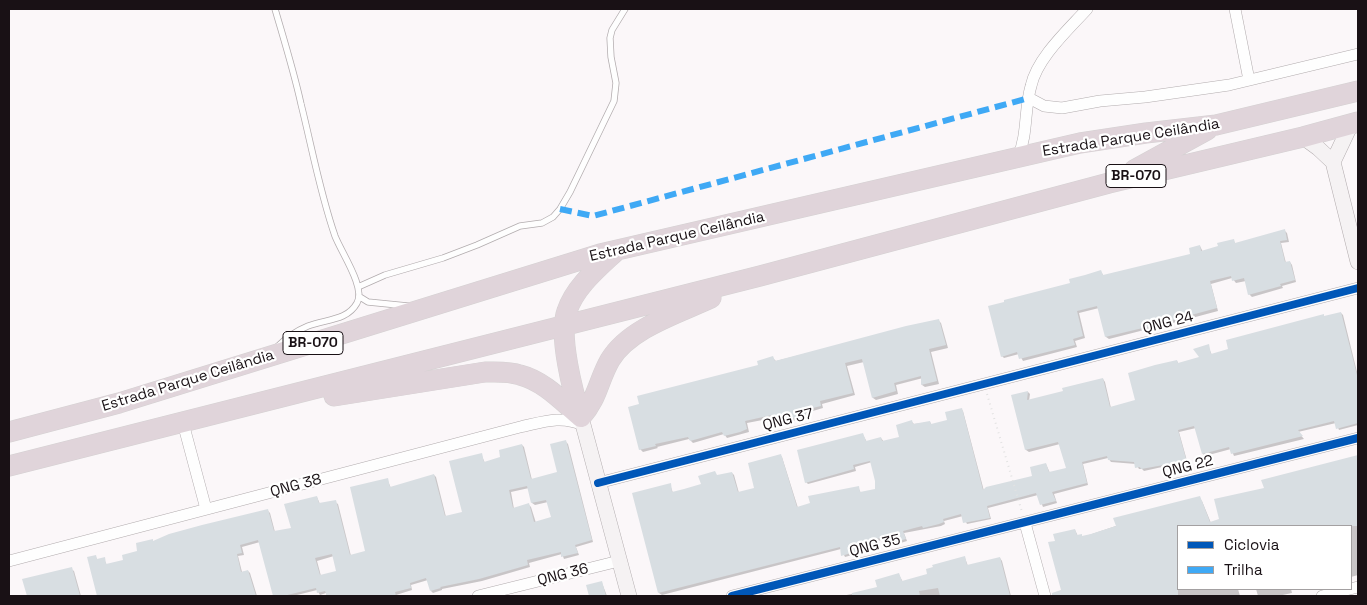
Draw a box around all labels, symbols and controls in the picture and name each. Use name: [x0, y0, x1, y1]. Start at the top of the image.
street label: Estrada Parque Ceilândia: [1041, 115, 1221, 161]
road number: BR-070: [1106, 165, 1166, 188]
street label: Estrada Parque Ceilândia: [588, 208, 766, 266]
street label: QNG 24: [1141, 308, 1195, 338]
road number: BR-070: [283, 332, 343, 354]
street label: Estrada Parque Ceilândia: [100, 346, 276, 416]
street label: QNG 37: [761, 405, 815, 435]
street label: QNG 22: [1161, 452, 1215, 482]
street label: QNG 38: [268, 471, 324, 501]
legend: [1177, 525, 1352, 590]
street label: QNG 35: [848, 531, 902, 561]
text: Ciclovia: [1224, 535, 1279, 554]
street label: QNG 36: [536, 560, 590, 590]
text: Trilha: [1224, 560, 1263, 579]

